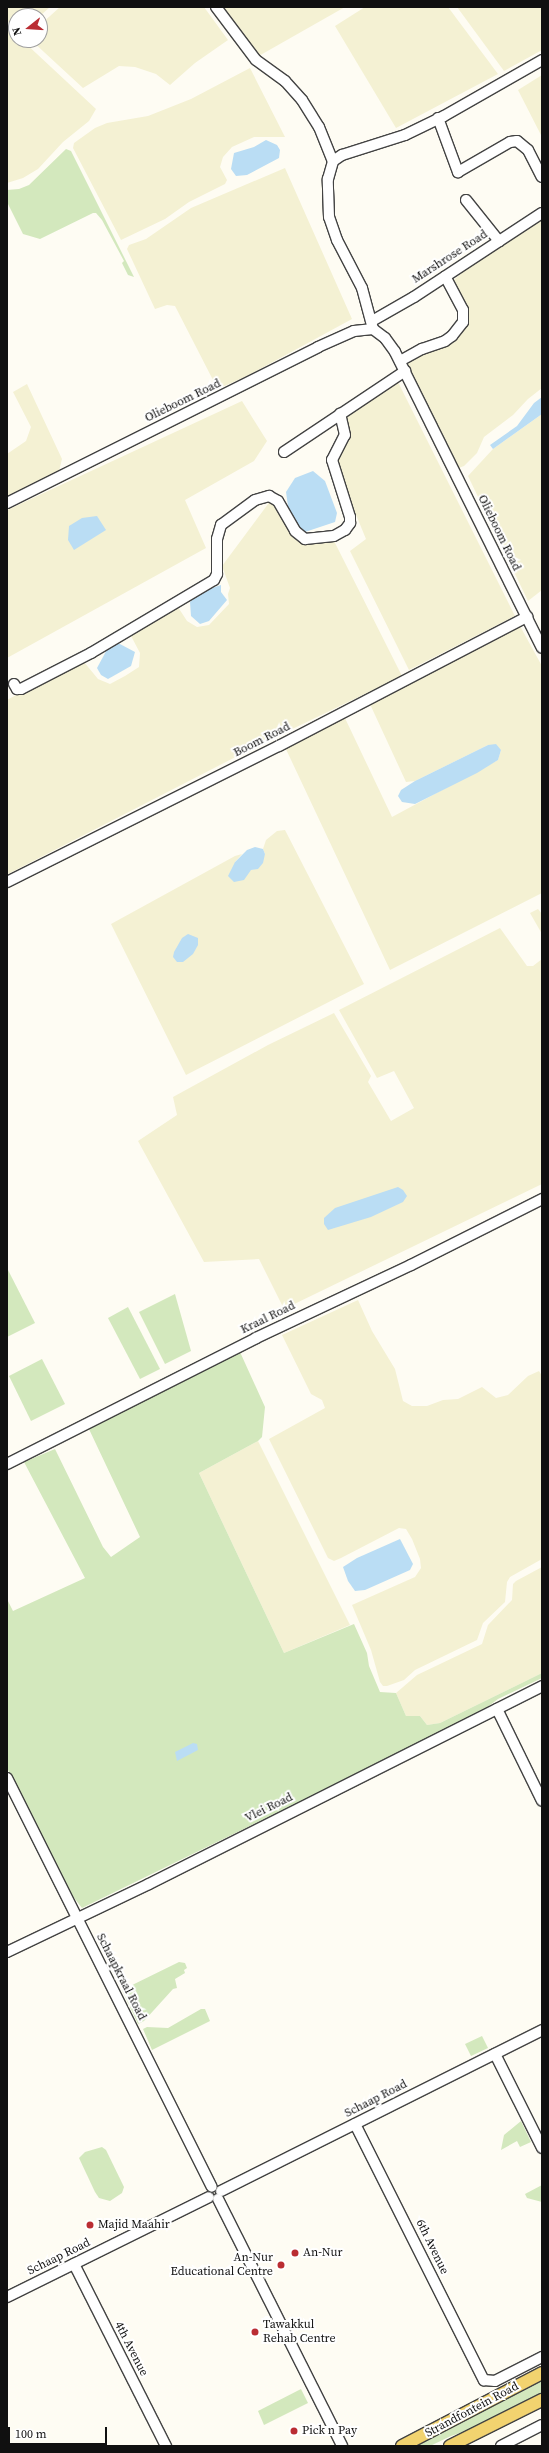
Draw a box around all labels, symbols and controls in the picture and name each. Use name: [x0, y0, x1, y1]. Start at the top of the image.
north arrow: [8, 8, 48, 48]
text: N: [9, 25, 25, 37]
street label: Marshrose Road: [410, 227, 490, 287]
street label: Olieboom Road: [143, 376, 223, 426]
street label: Olieboom Road: [474, 493, 524, 573]
street label: Boom Road: [231, 720, 293, 760]
street label: Kraal Road: [238, 1299, 298, 1337]
street label: Vlei Road: [243, 1790, 295, 1826]
street label: Schaapkraal Road: [93, 1931, 149, 2023]
street label: Schaap Road: [342, 2077, 410, 2121]
street label: 6th Avenue: [413, 2217, 451, 2277]
place label: Majid Maahir: [98, 2218, 170, 2232]
marker: Majid Maahir: [85, 2220, 95, 2230]
street label: Schaap Road: [25, 2236, 93, 2278]
place label: An-Nur: [303, 2246, 343, 2260]
marker: An-Nur: [290, 2248, 300, 2258]
place label: An-Nur Educational Centre: [171, 2251, 273, 2279]
marker: An-Nur Educational Centre: [276, 2260, 286, 2270]
place label: Tawakkul Rehab Centre: [263, 2318, 336, 2346]
street label: 4th Avenue: [111, 2319, 151, 2379]
marker: Tawakkul Rehab Centre: [250, 2327, 260, 2337]
street label: Strandfontein Road: [423, 2379, 521, 2441]
scale bar: [10, 2419, 109, 2445]
place label: Pick n Pay: [302, 2424, 357, 2438]
text: 100 m: [15, 2426, 47, 2442]
marker: Pick n Pay: [289, 2426, 299, 2436]

